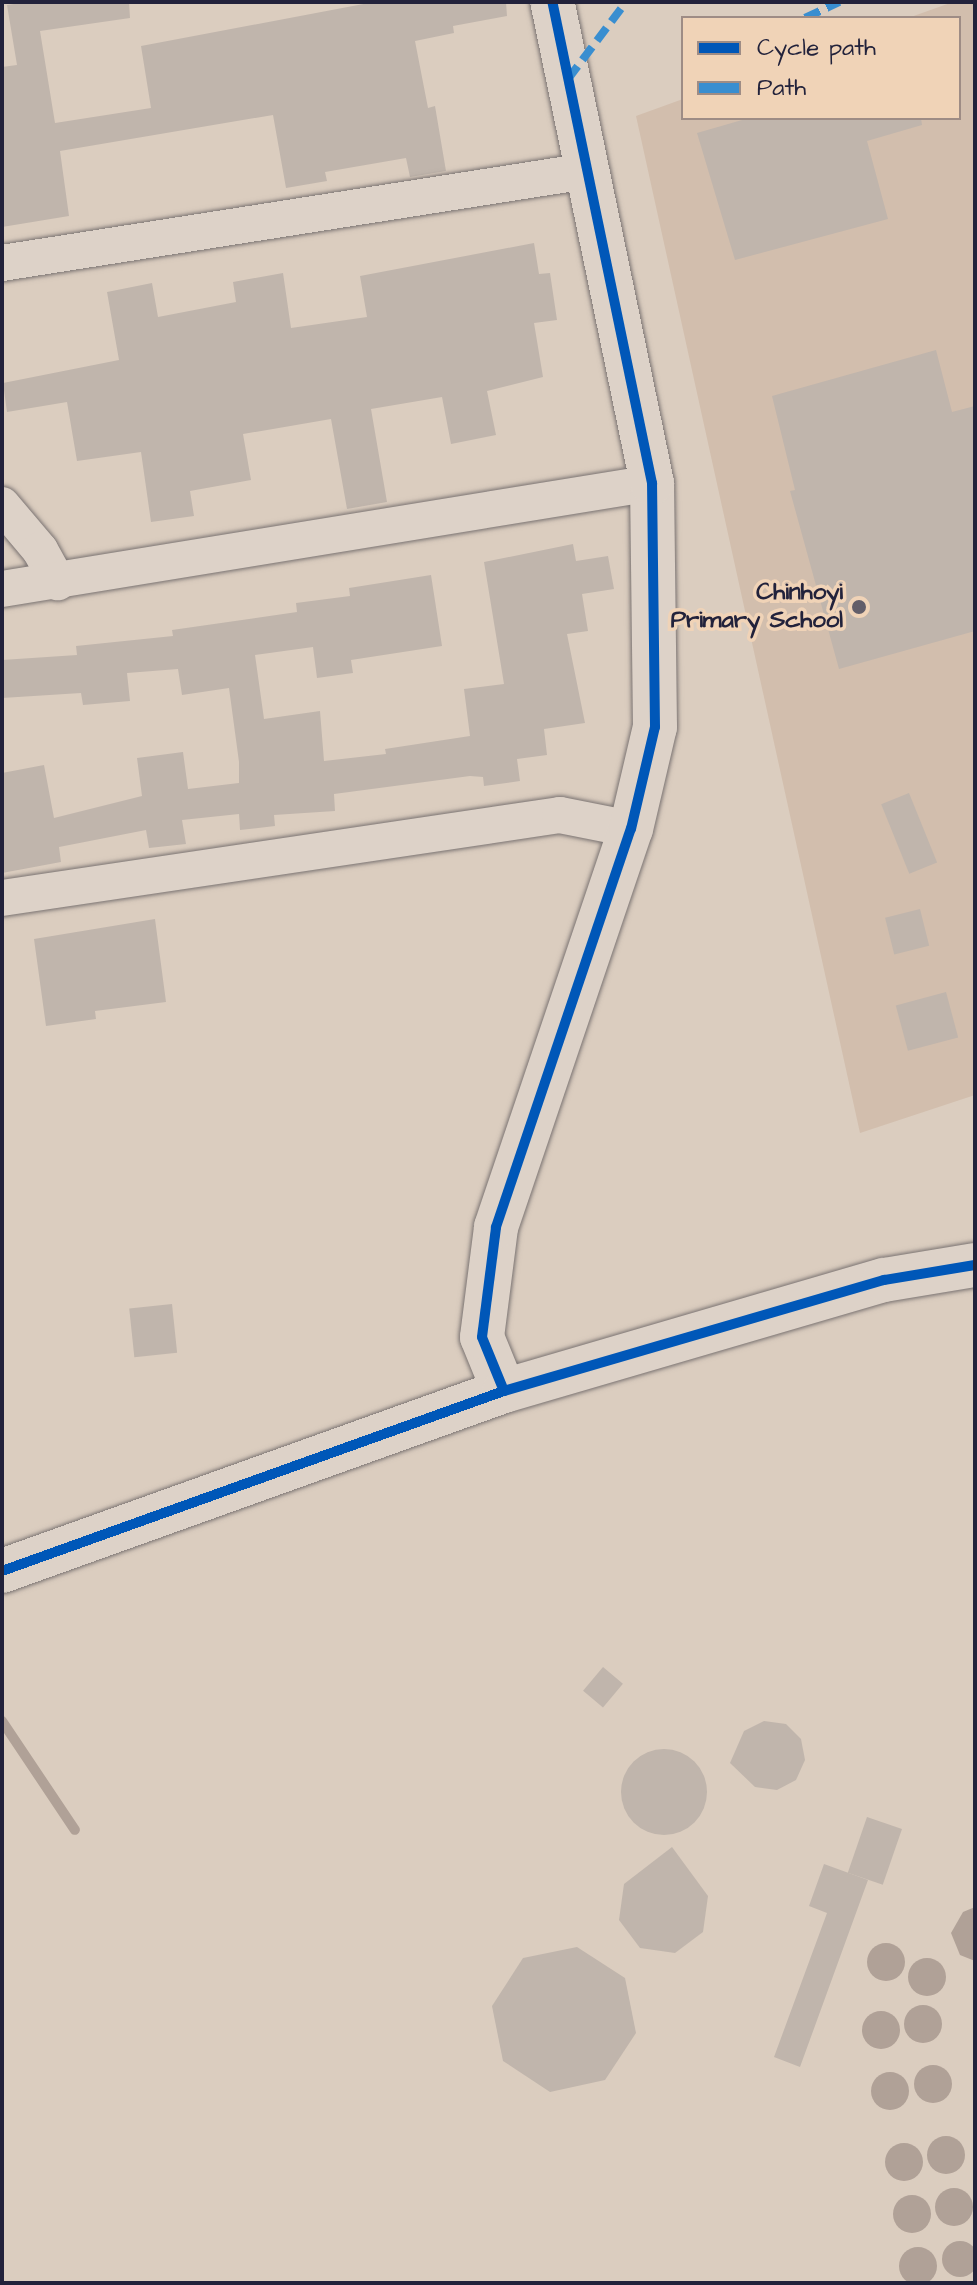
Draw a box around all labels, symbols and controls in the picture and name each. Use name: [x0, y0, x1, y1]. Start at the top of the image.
legend: [681, 16, 961, 120]
text: Cycle path: [757, 31, 876, 65]
text: Path: [757, 71, 806, 105]
place label: Chinhoyi Primary School: [671, 579, 843, 635]
marker: Chinhoyi Primary School: [850, 598, 868, 616]

